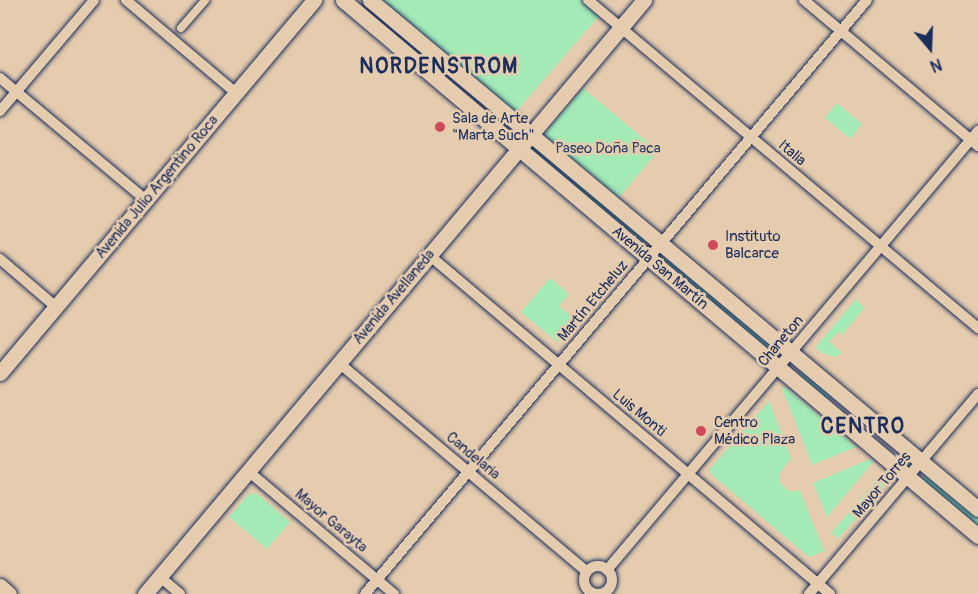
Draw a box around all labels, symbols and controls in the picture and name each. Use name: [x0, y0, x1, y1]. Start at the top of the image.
north arrow: [900, 18, 960, 78]
district label: NORDENSTROM: [359, 54, 519, 80]
text: N: [927, 54, 944, 76]
place label: Sala de Arte "Marta Such": [452, 109, 535, 144]
street label: Avenida Julio Argentino Roca: [92, 112, 222, 262]
marker: Sala de Arte "Marta Such": [433, 120, 447, 134]
street label: Italia: [775, 136, 809, 170]
park label: Paseo Doña Paca: [555, 140, 661, 158]
street label: Avenida San Martín: [608, 222, 712, 314]
place label: Instituto Balcarce: [725, 227, 781, 262]
marker: Instituto Balcarce: [706, 238, 720, 252]
street label: Avenida Avellaneda: [349, 246, 439, 348]
street label: Martín Etcheluz: [554, 257, 632, 345]
street label: Chaneton: [754, 312, 808, 370]
street label: Luis Monti: [609, 385, 669, 441]
place label: Centro Médico Plaza: [714, 413, 795, 448]
district label: CENTRO: [821, 414, 905, 440]
marker: Centro Médico Plaza: [692, 422, 710, 440]
street label: Candelaria: [442, 428, 504, 484]
street label: Mayor Torres: [849, 448, 915, 522]
street label: Mayor Garayta: [291, 485, 371, 557]

